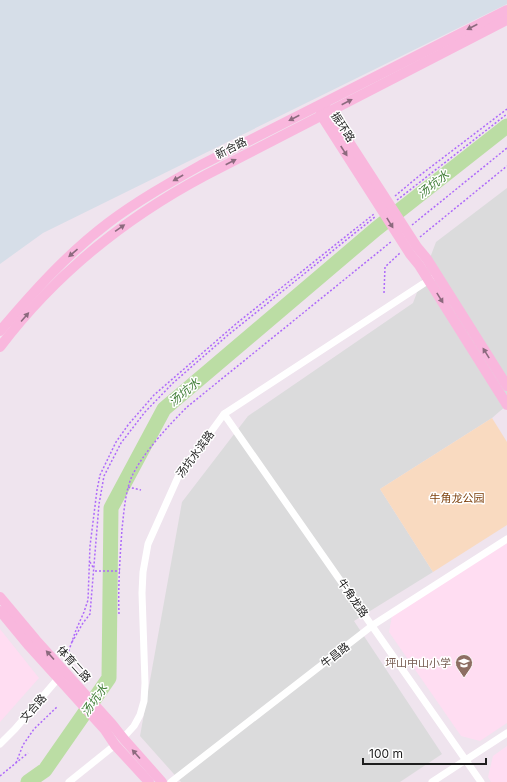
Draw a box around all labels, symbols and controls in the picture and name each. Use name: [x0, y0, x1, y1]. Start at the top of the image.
one-way arrow: [466, 24, 478, 31]
one-way arrow: [341, 99, 353, 105]
street label: 振环路: [328, 109, 358, 145]
one-way arrow: [288, 115, 300, 121]
street label: 新合路: [213, 134, 249, 162]
one-way arrow: [340, 145, 348, 156]
one-way arrow: [225, 158, 237, 165]
water label: 汤坑水: [414, 166, 453, 201]
one-way arrow: [173, 174, 184, 181]
one-way arrow: [386, 218, 394, 228]
one-way arrow: [114, 224, 125, 232]
one-way arrow: [68, 248, 78, 258]
one-way arrow: [436, 292, 443, 304]
one-way arrow: [20, 312, 29, 321]
one-way arrow: [482, 348, 490, 358]
water label: 汤坑水: [165, 374, 203, 409]
street label: 汤坑水滨路: [173, 428, 217, 480]
park label: 牛角龙公园: [430, 491, 485, 505]
street label: 牛角龙路: [335, 576, 371, 620]
street label: 牛昌路: [318, 639, 352, 671]
street label: 体育二路: [54, 643, 94, 685]
one-way arrow: [46, 650, 55, 661]
school or university icon: 坪山中山小学: [454, 653, 474, 678]
place label: 坪山中山小学: [385, 656, 451, 670]
water label: 汤坑水: [78, 680, 111, 719]
street label: 文合路: [17, 691, 49, 725]
scale bar: [363, 740, 486, 766]
text: 100 m: [369, 746, 403, 761]
one-way arrow: [132, 748, 141, 759]

